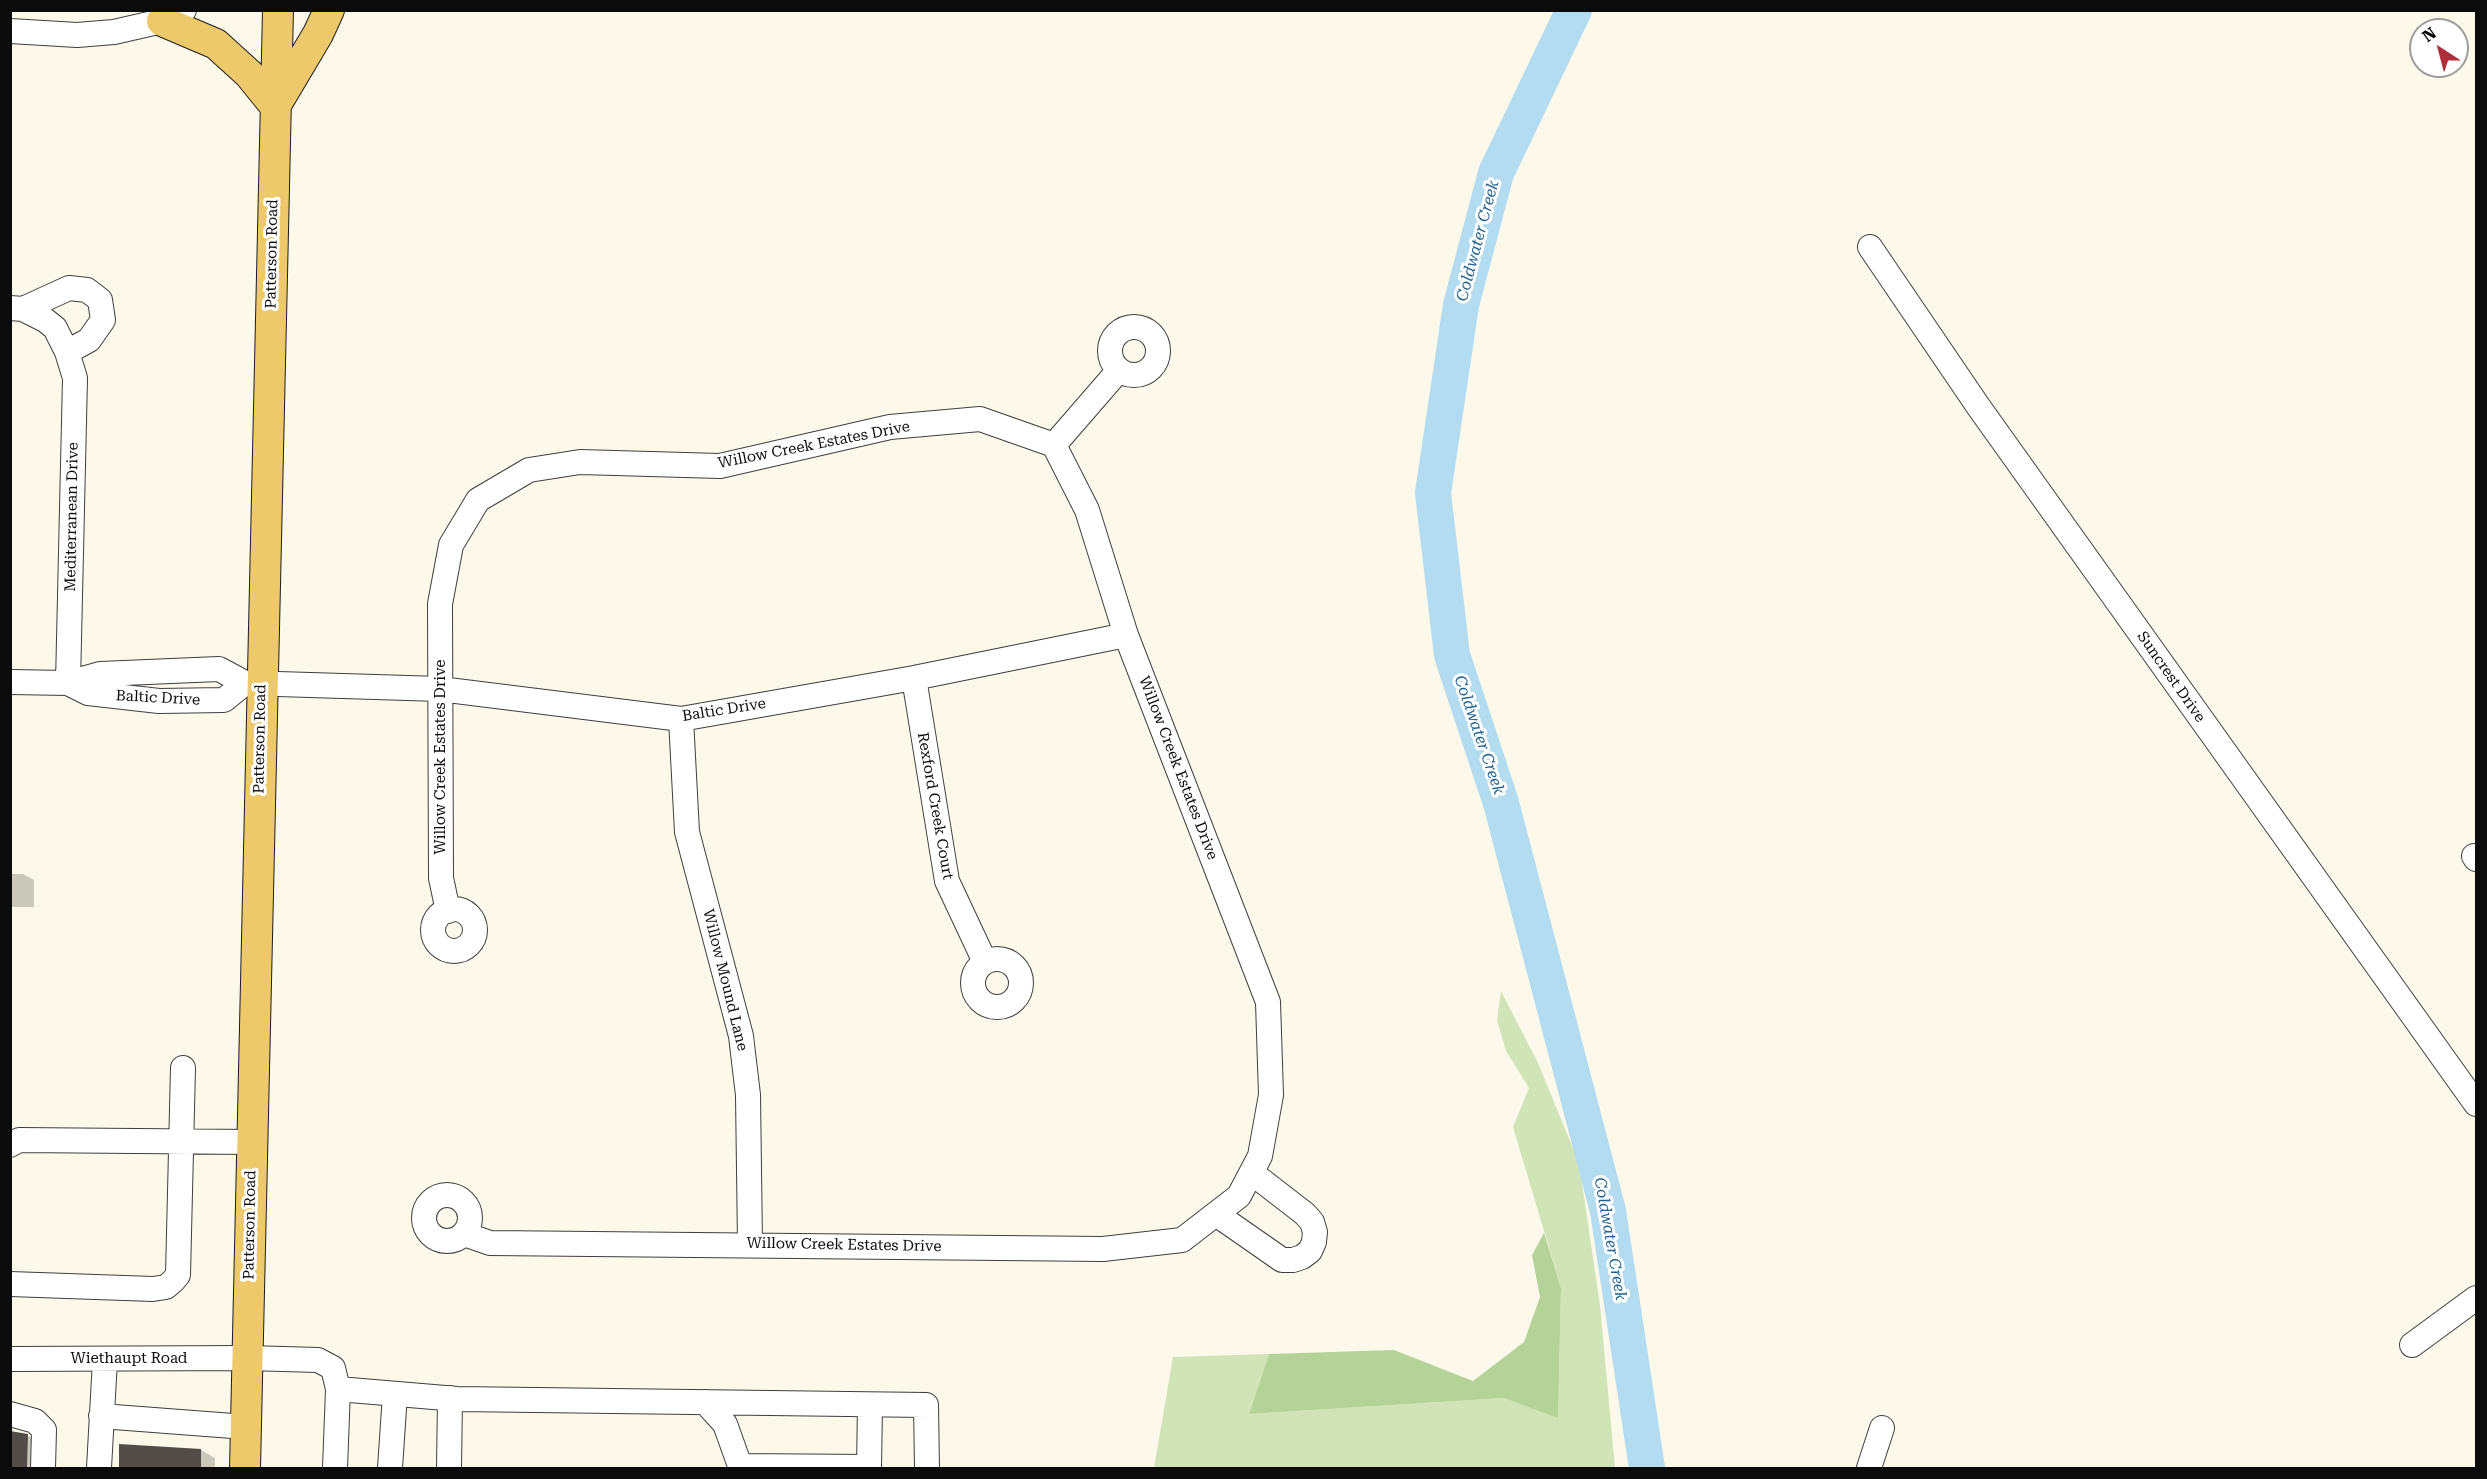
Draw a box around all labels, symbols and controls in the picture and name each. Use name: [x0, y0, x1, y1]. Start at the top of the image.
north arrow: [2409, 18, 2469, 78]
text: N: [2419, 23, 2440, 46]
water label: Coldwater Creek: [1453, 178, 1503, 304]
street label: Patterson Road: [262, 199, 282, 309]
street label: Willow Creek Estates Drive: [717, 418, 911, 472]
street label: Mediterranean Drive: [62, 442, 82, 592]
street label: Suncrest Drive: [2133, 628, 2209, 726]
street label: Willow Creek Estates Drive: [432, 659, 450, 855]
water label: Coldwater Creek: [1450, 673, 1508, 797]
street label: Willow Creek Estates Drive: [1135, 674, 1221, 862]
street label: Patterson Road: [250, 684, 270, 794]
street label: Baltic Drive: [115, 687, 201, 709]
street label: Baltic Drive: [681, 695, 767, 725]
street label: Rexford Creek Court: [913, 731, 957, 881]
street label: Willow Mound Lane: [699, 907, 751, 1053]
street label: Patterson Road: [240, 1170, 260, 1280]
water label: Coldwater Creek: [1590, 1176, 1630, 1302]
street label: Willow Creek Estates Drive: [746, 1234, 942, 1256]
street label: Wiethaupt Road: [71, 1350, 187, 1368]

